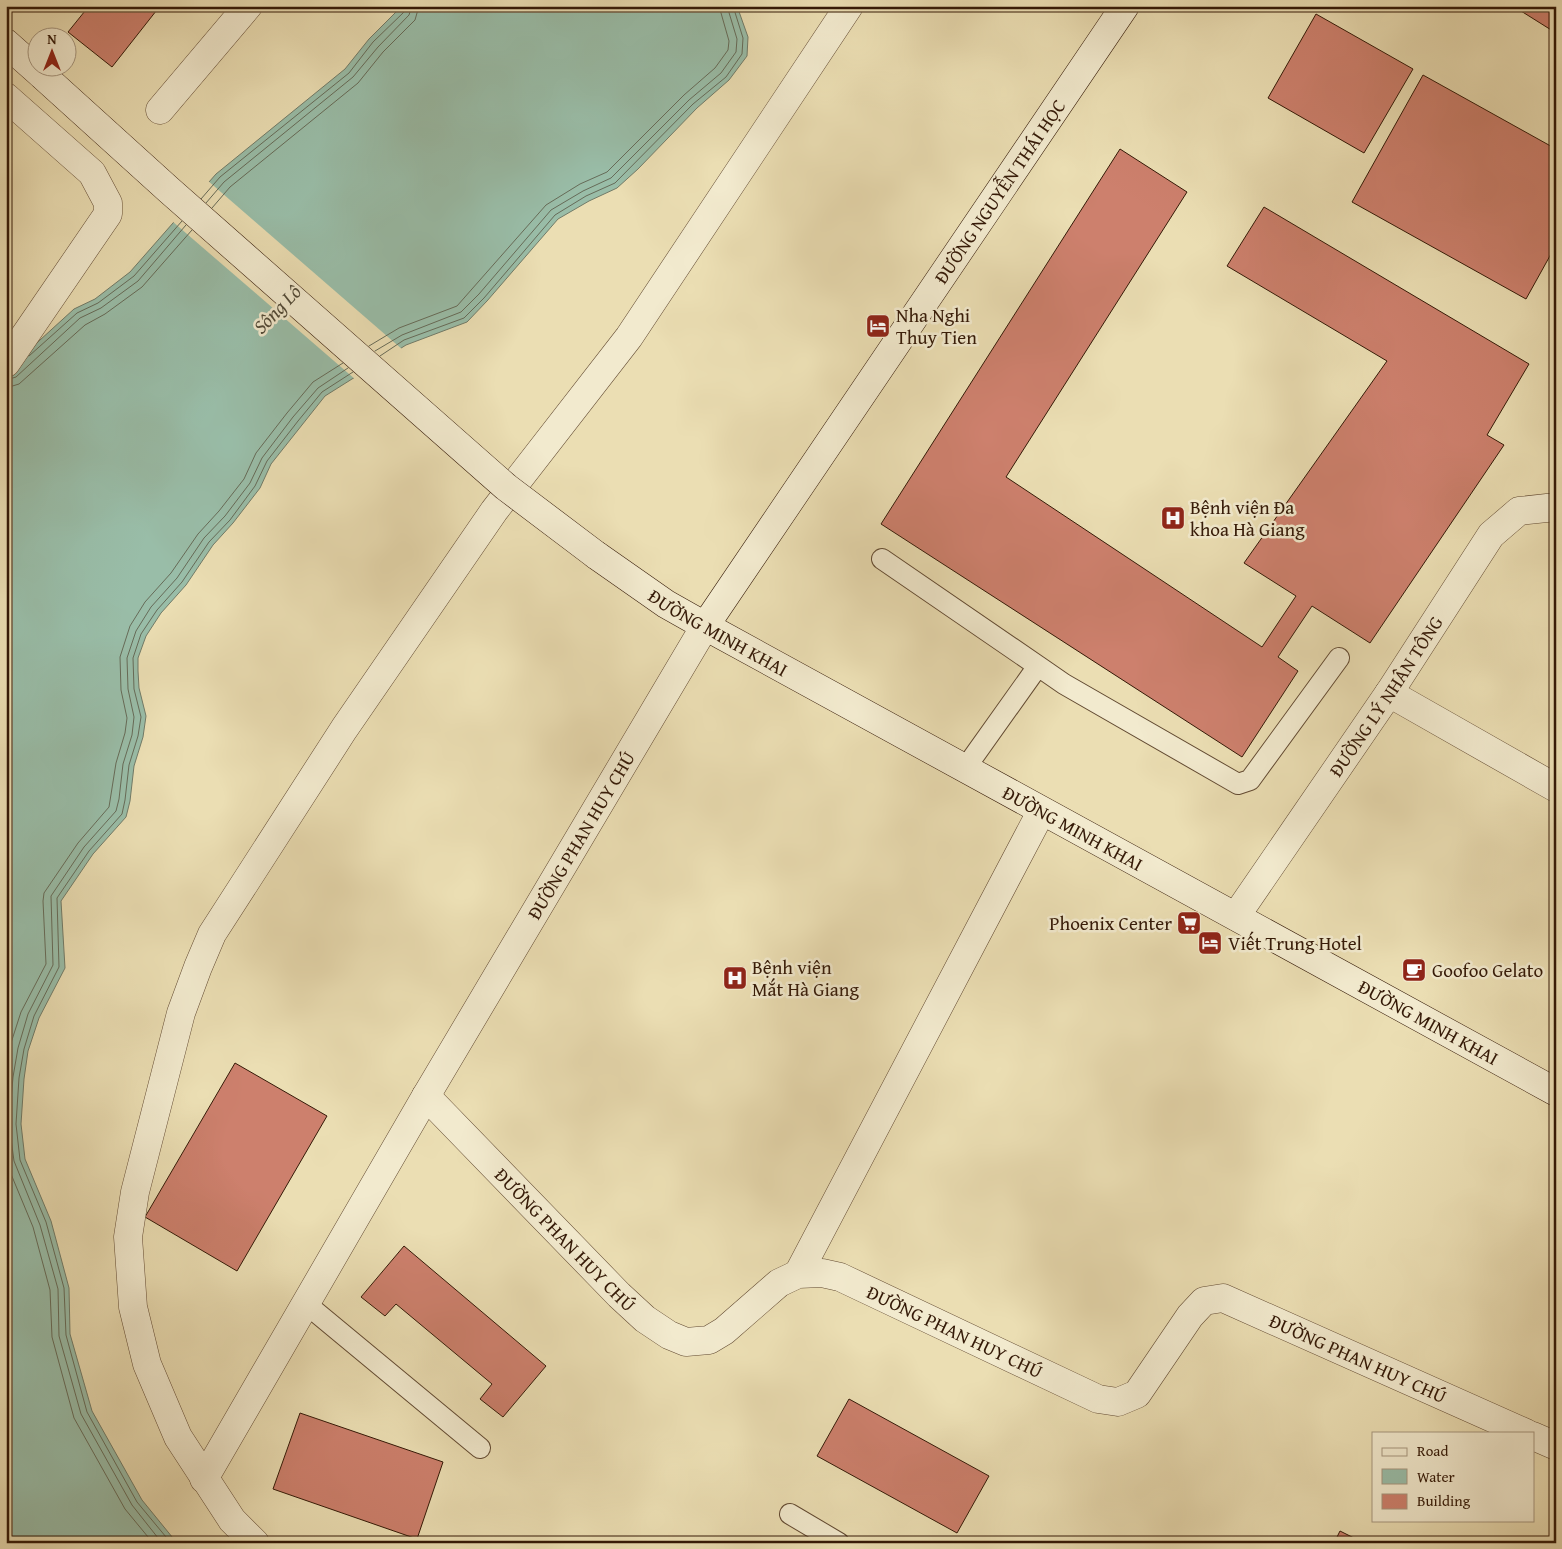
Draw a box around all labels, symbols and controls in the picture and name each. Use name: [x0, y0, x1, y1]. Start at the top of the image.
north arrow: [28, 28, 78, 78]
text: N: [47, 29, 57, 49]
street label: ĐƯỜNG NGUYỄN THÁI HỌC: [927, 93, 1072, 289]
water label: Sông Lô: [246, 277, 308, 340]
place label: Nha Nghi Thuy Tien: [896, 301, 977, 351]
hotel icon: Nha Nghi Thuy Tien: [865, 313, 891, 339]
place label: Bệnh viện Đa khoa Hà Giang: [1190, 493, 1305, 543]
hospital icon: Bệnh viện Đa khoa Hà Giang: [1160, 505, 1186, 531]
street label: ĐƯỜNG MINH KHAI: [643, 582, 793, 683]
street label: ĐƯỜNG LÝ NHÂN TÔNG: [1322, 610, 1449, 782]
street label: ĐƯỜNG PHAN HUY CHÚ: [520, 746, 642, 925]
street label: ĐƯỜNG MINH KHAI: [998, 778, 1148, 878]
place label: Phoenix Center: [1049, 909, 1172, 937]
supermarket icon: Phoenix Center: [1176, 910, 1202, 936]
place label: Viết Trung Hotel: [1228, 929, 1362, 957]
hotel icon: Viết Trung Hotel: [1197, 930, 1223, 956]
place label: Bệnh viện Mắt Hà Giang: [752, 953, 859, 1003]
place label: Goofoo Gelato: [1432, 956, 1543, 984]
cafe icon: Goofoo Gelato: [1401, 957, 1427, 983]
hospital icon: Bệnh viện Mắt Hà Giang: [722, 965, 748, 991]
street label: ĐƯỜNG MINH KHAI: [1353, 972, 1504, 1072]
street label: ĐƯỜNG PHAN HUY CHÚ: [489, 1161, 642, 1318]
street label: ĐƯỜNG PHAN HUY CHÚ: [862, 1278, 1047, 1385]
street label: ĐƯỜNG PHAN HUY CHÚ: [1265, 1306, 1451, 1410]
legend: [1372, 1432, 1534, 1522]
text: Road: [1417, 1440, 1448, 1461]
text: Water: [1417, 1466, 1455, 1487]
text: Building: [1417, 1490, 1471, 1511]

